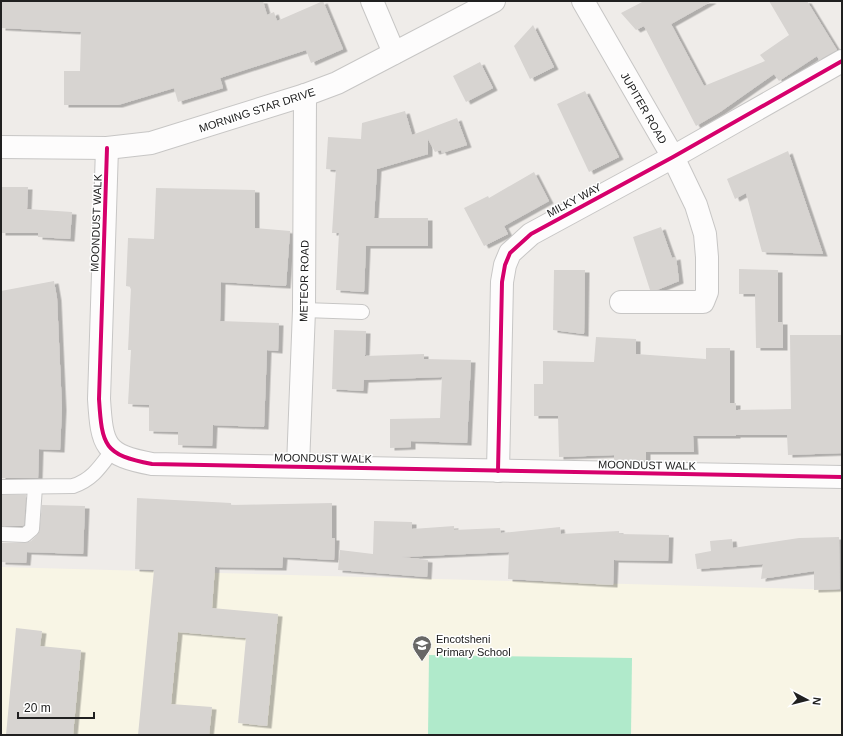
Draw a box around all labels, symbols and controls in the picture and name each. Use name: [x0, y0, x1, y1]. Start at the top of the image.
street label: JUPITER ROAD: [619, 70, 669, 146]
street label: MORNING STAR DRIVE: [197, 86, 317, 134]
street label: MOONDUST WALK: [88, 173, 104, 272]
street label: MILKY WAY: [545, 180, 604, 219]
street label: METEOR ROAD: [297, 240, 311, 322]
street label: MOONDUST WALK: [274, 451, 373, 465]
street label: MOONDUST WALK: [598, 458, 697, 472]
place label: Encotsheni Primary School: [436, 633, 511, 658]
school or university icon: Encotsheni Primary School: [411, 634, 433, 662]
north arrow: [787, 680, 827, 720]
scale bar: [18, 694, 94, 720]
text: N: [810, 697, 823, 706]
text: 20 m: [24, 701, 51, 715]

